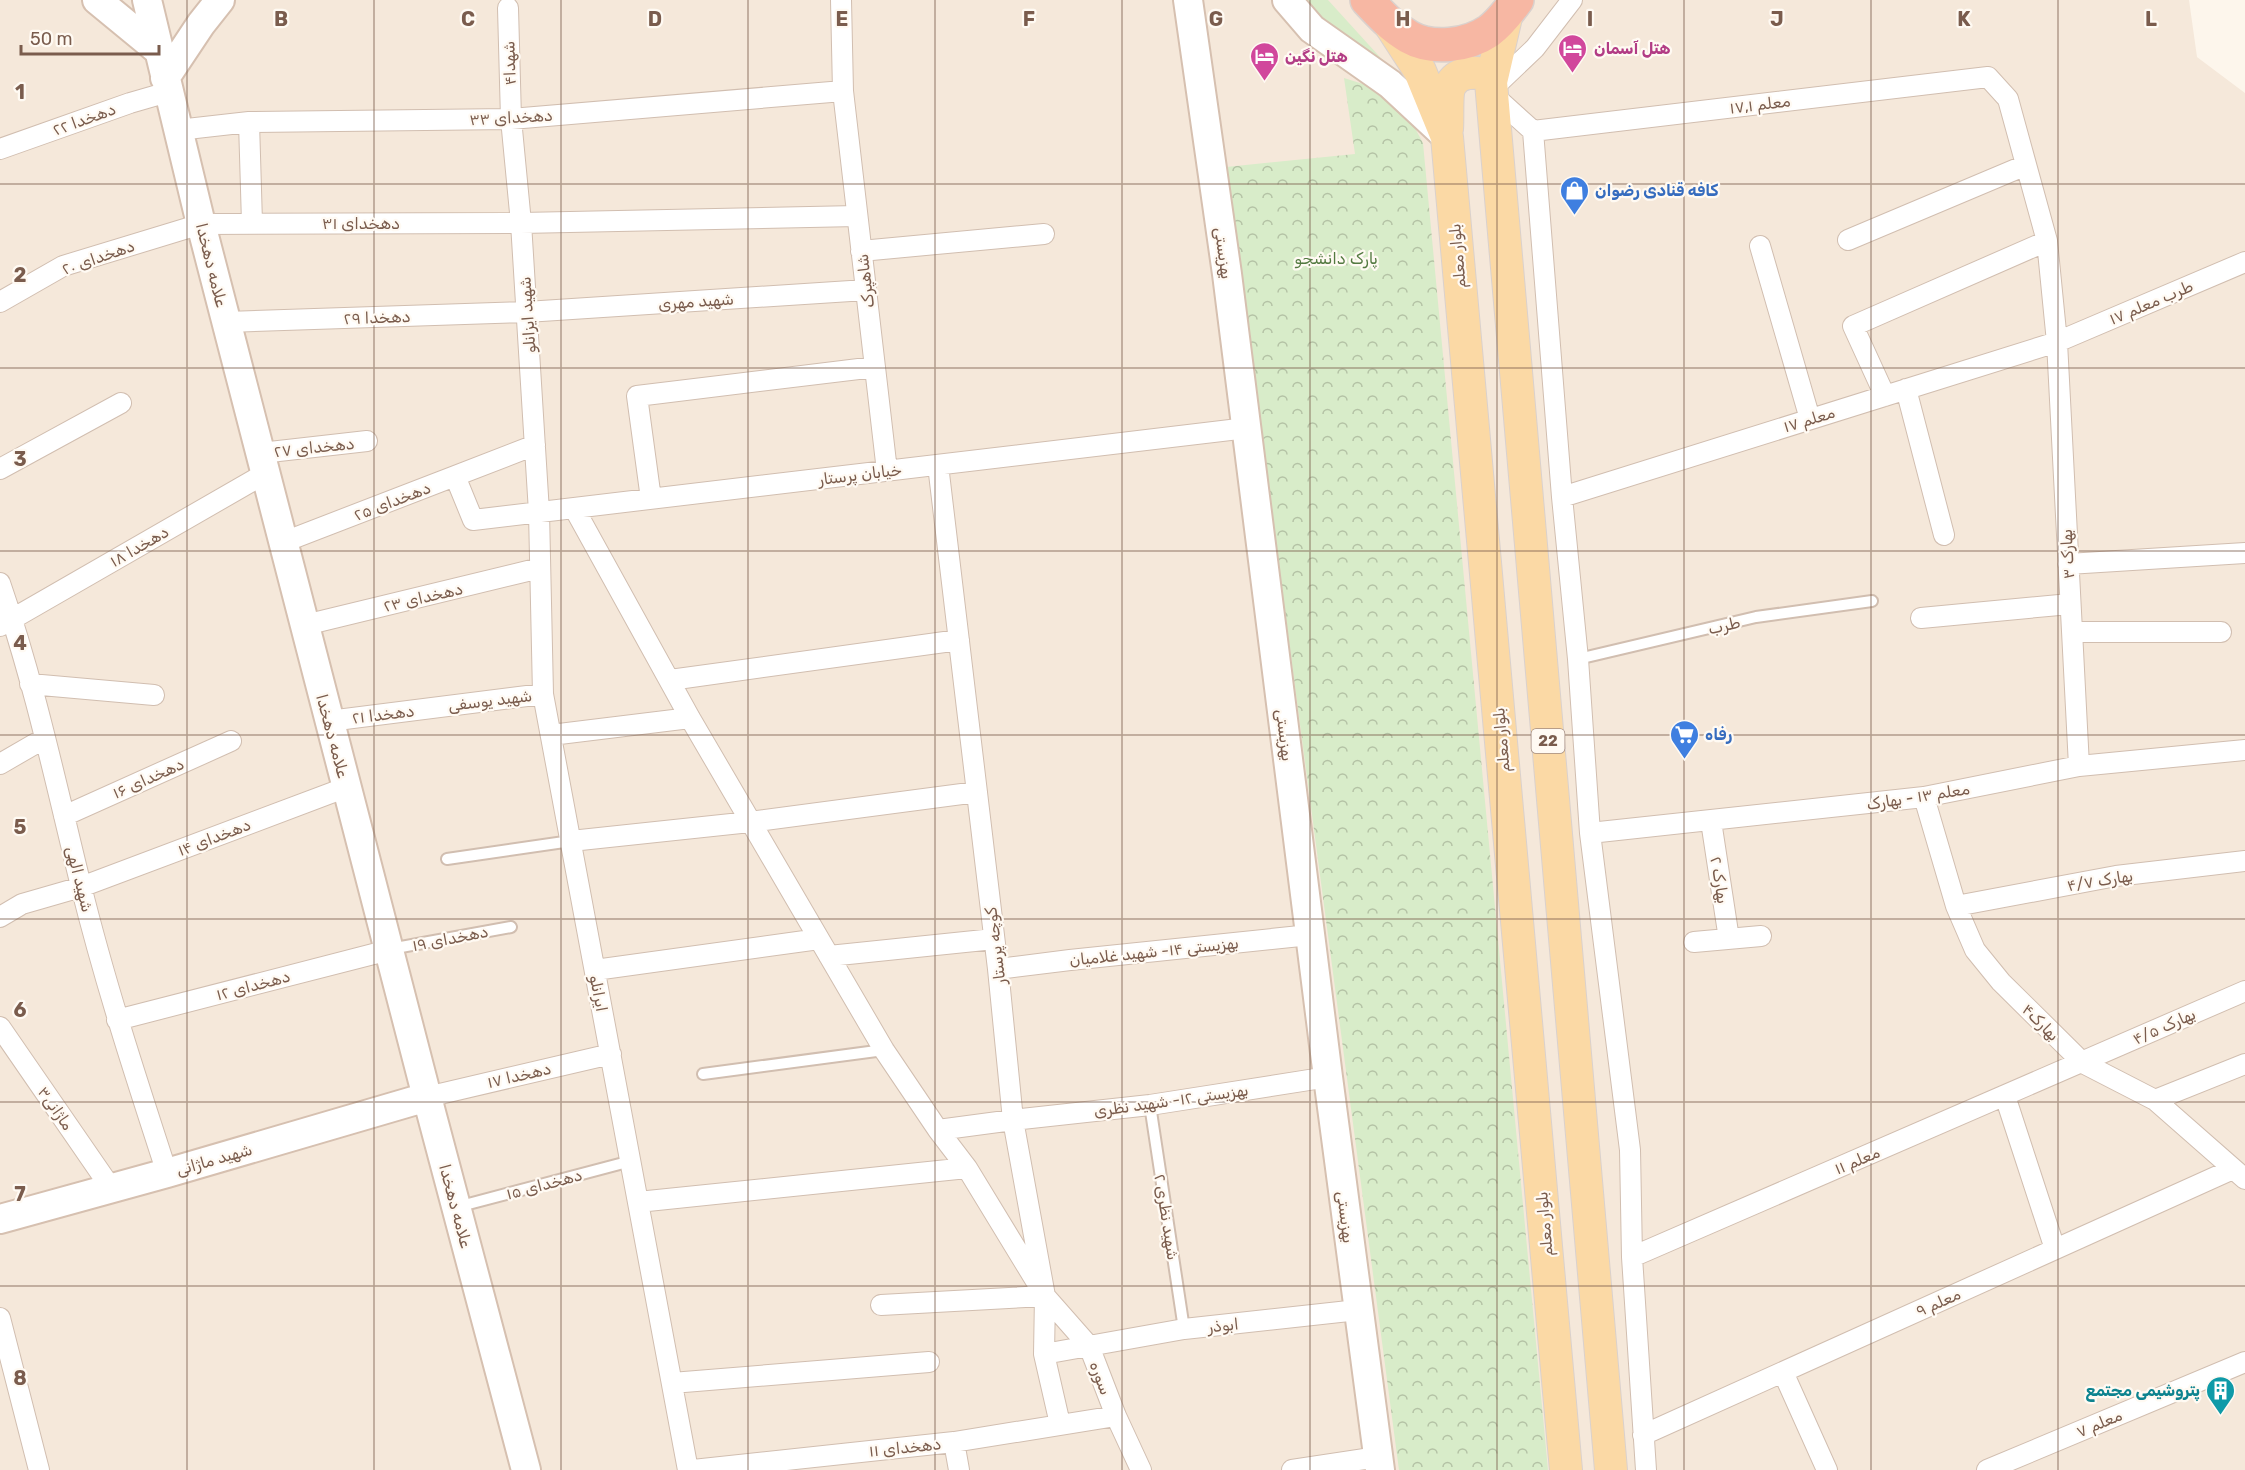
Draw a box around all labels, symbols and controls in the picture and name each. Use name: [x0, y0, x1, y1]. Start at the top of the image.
text: B: [274, 7, 288, 31]
text: C: [461, 7, 475, 31]
text: D: [648, 7, 662, 31]
text: E: [836, 7, 848, 31]
text: F: [1023, 7, 1035, 31]
text: G: [1209, 7, 1223, 31]
text: H: [1396, 7, 1410, 31]
text: I: [1587, 7, 1593, 31]
text: J: [1770, 7, 1784, 31]
text: K: [1957, 7, 1971, 31]
text: L: [2145, 7, 2157, 31]
scale bar: [21, 18, 159, 56]
text: 50 m: [30, 28, 73, 50]
hotel icon: هتل آسمان: [1557, 32, 1589, 74]
place label: هتل آسمان: [1594, 39, 1671, 58]
street label: شهدا۴: [499, 40, 521, 85]
hotel icon: هتل نگین: [1248, 40, 1280, 82]
place label: هتل نگین: [1285, 47, 1348, 66]
text: 1: [15, 80, 25, 104]
street label: معلم ۱۷٫۱: [1729, 91, 1792, 119]
street label: دهخدا ۲۲: [50, 99, 118, 140]
street label: دهخدای ۳۳: [469, 106, 553, 129]
shop icon: کافه قنادی رضوان: [1558, 174, 1590, 216]
place label: کافه قنادی رضوان: [1595, 181, 1719, 200]
street label: دهخدای ۳۱: [322, 214, 400, 233]
street label: علامه دهخدا: [192, 221, 231, 309]
street label: بلوار معلم: [1445, 223, 1471, 289]
street label: بهزیستی: [1209, 226, 1237, 280]
street label: دهخدای ۲۰: [59, 236, 137, 279]
park label: پارک دانشجو: [1294, 249, 1378, 269]
street label: شاهپرک: [853, 253, 879, 309]
text: 2: [14, 263, 27, 287]
street label: شهید ایزانلو: [515, 276, 541, 354]
street label: طرب معلم ۱۷: [2106, 276, 2196, 330]
street label: شهید مهری: [658, 289, 735, 315]
street label: دهخدا ۲۹: [343, 307, 411, 328]
street label: معلم ۱۷: [1781, 403, 1838, 437]
street label: دهخدای ۲۷: [273, 434, 355, 461]
text: 3: [13, 447, 27, 471]
street label: خیابان پرستار: [816, 460, 903, 490]
street label: دهخدای ۲۵: [351, 478, 433, 525]
street label: دهخدا ۱۸: [106, 522, 172, 571]
street label: بهارک ۳: [2057, 528, 2079, 579]
street label: دهخدای ۲۳: [382, 579, 465, 616]
street label: طرب: [1706, 613, 1742, 639]
text: 4: [13, 631, 27, 655]
street label: شهید یوسفی: [447, 686, 533, 716]
street label: علامه دهخدا: [312, 692, 353, 780]
street label: دهخدا ۲۱: [351, 701, 415, 728]
street label: بلوار معلم: [1489, 707, 1515, 773]
street label: بهزیستی: [1271, 708, 1297, 762]
supermarket icon: رفاه: [1668, 718, 1700, 760]
place label: رفاه: [1705, 725, 1732, 744]
road number: 22: [1532, 729, 1564, 753]
street label: دهخدای ۱۶: [110, 754, 187, 803]
street label: معلم ۱۳ - بهارک: [1865, 779, 1971, 815]
text: 5: [14, 815, 27, 839]
street label: دهخدای ۱۴: [175, 815, 253, 860]
street label: شهید الهی: [61, 844, 97, 914]
street label: بهارک ۲: [1705, 855, 1733, 905]
street label: بهارک ۴/۷: [2066, 866, 2135, 896]
street label: کوچه پرستار: [981, 905, 1011, 987]
street label: دهخدای ۱۹: [411, 922, 490, 955]
street label: بهزیستی ۱۴- شهید غلامیان: [1068, 933, 1240, 971]
street label: دهخدای ۱۲: [214, 967, 292, 1004]
street label: ایرانلو: [585, 973, 611, 1013]
text: 6: [13, 998, 27, 1022]
street label: بهارک۴: [2017, 1000, 2063, 1046]
street label: بهارک ۴/۵: [2130, 1004, 2199, 1050]
street label: دهخدا ۱۷: [485, 1059, 553, 1092]
street label: بهزیستی ۱۲- شهید نظری: [1092, 1080, 1250, 1122]
street label: ماژانی۳: [33, 1083, 77, 1134]
street label: شهید ماژانی: [174, 1140, 255, 1180]
street label: معلم ۱۱: [1832, 1142, 1883, 1179]
street label: علامه دهخدا: [435, 1162, 476, 1250]
street label: دهخدای ۱۵: [504, 1165, 584, 1204]
street label: شهید نظری ۲: [1149, 1173, 1183, 1262]
text: 7: [14, 1182, 26, 1206]
street label: بهزیستی: [1332, 1190, 1358, 1244]
street label: بلوار معلم: [1532, 1191, 1558, 1257]
street label: معلم ۹: [1913, 1284, 1964, 1322]
street label: ابوذر: [1206, 1314, 1240, 1338]
street label: سوره: [1085, 1359, 1116, 1398]
text: 8: [13, 1366, 27, 1390]
building icon: پتروشیمی مجتمع: [2205, 1374, 2237, 1416]
place label: پتروشیمی مجتمع: [2086, 1381, 2200, 1402]
street label: معلم ۷: [2073, 1405, 2125, 1442]
street label: دهخدای ۱۱: [868, 1434, 942, 1461]

